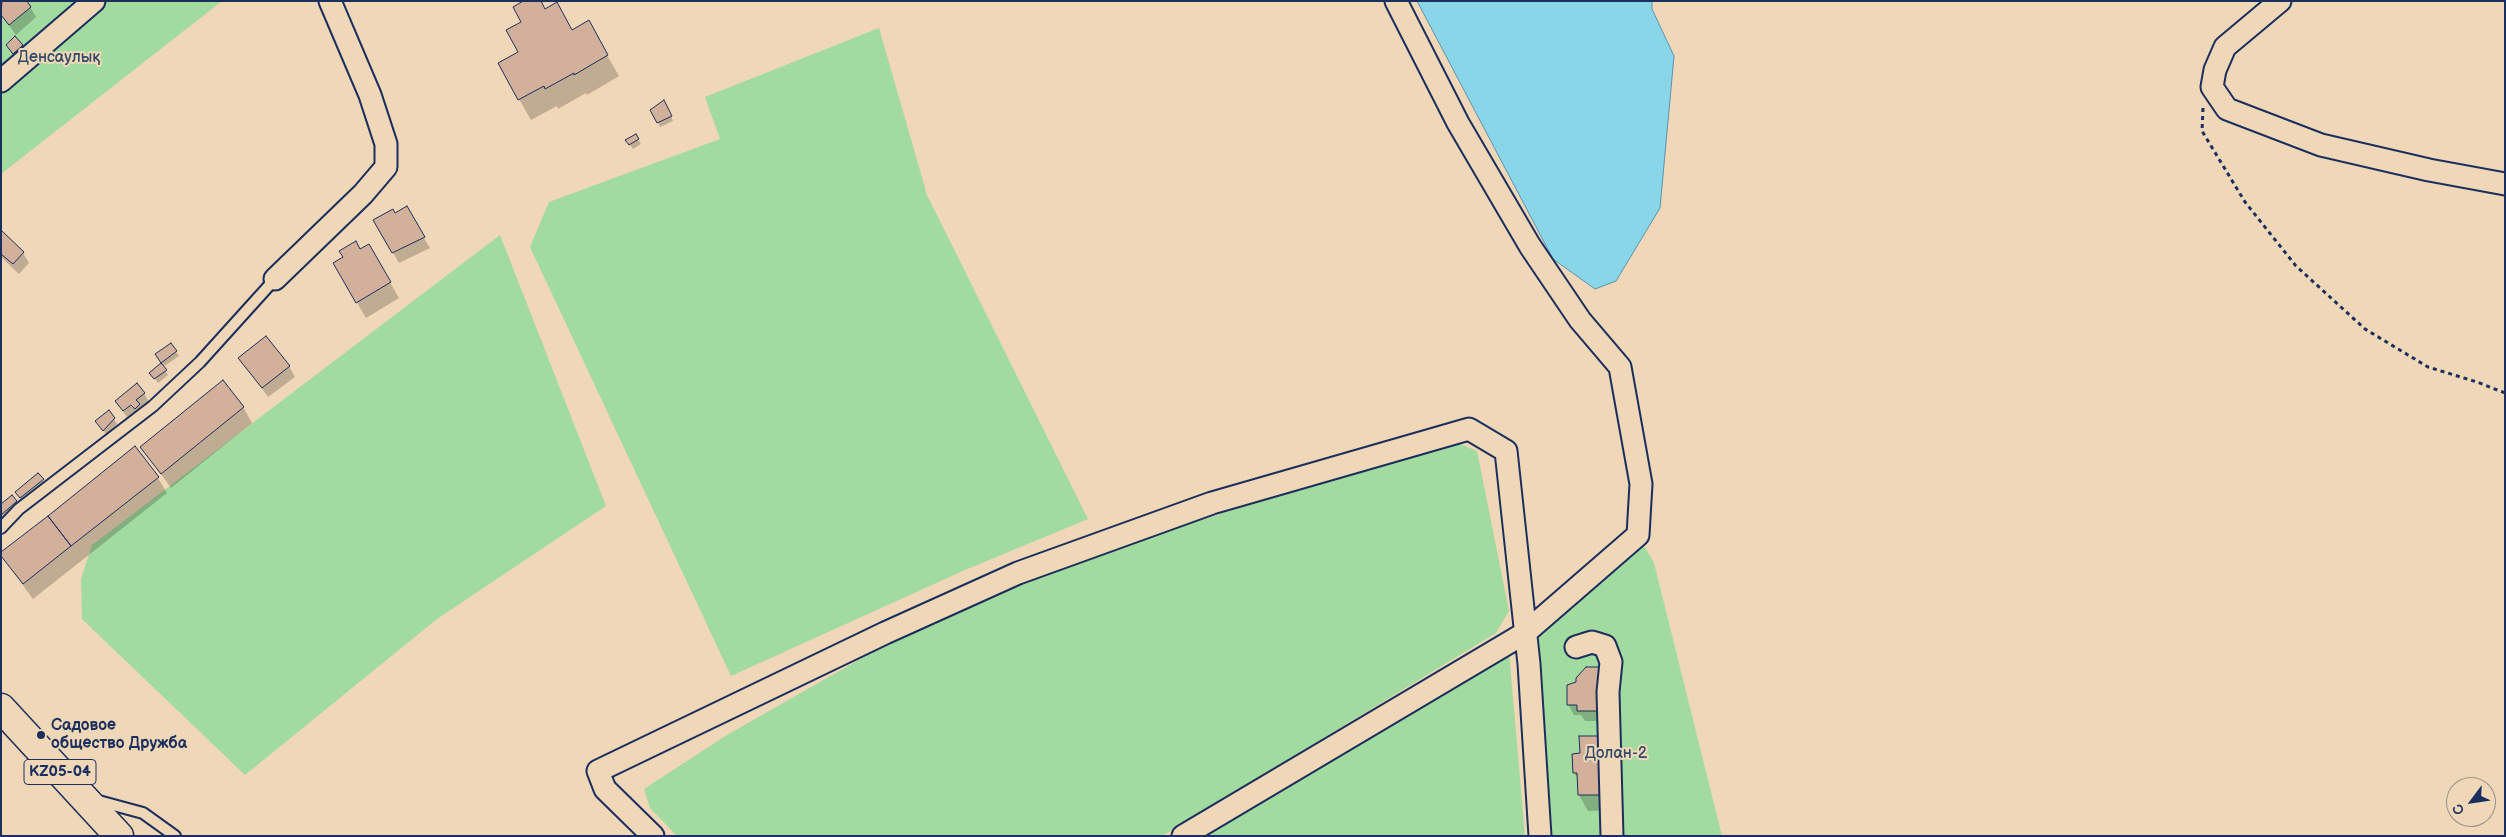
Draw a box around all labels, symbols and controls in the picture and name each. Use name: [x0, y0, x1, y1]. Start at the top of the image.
park label: Денсаулық: [18, 48, 100, 68]
place label: Садовое общество Дружба: [51, 716, 187, 754]
marker: Садовое общество Дружба: [35, 729, 47, 741]
park label: Долан-2: [1585, 744, 1647, 764]
road number: KZ05-04: [24, 760, 96, 784]
north arrow: [2446, 777, 2496, 827]
text: С: [2449, 801, 2468, 818]

